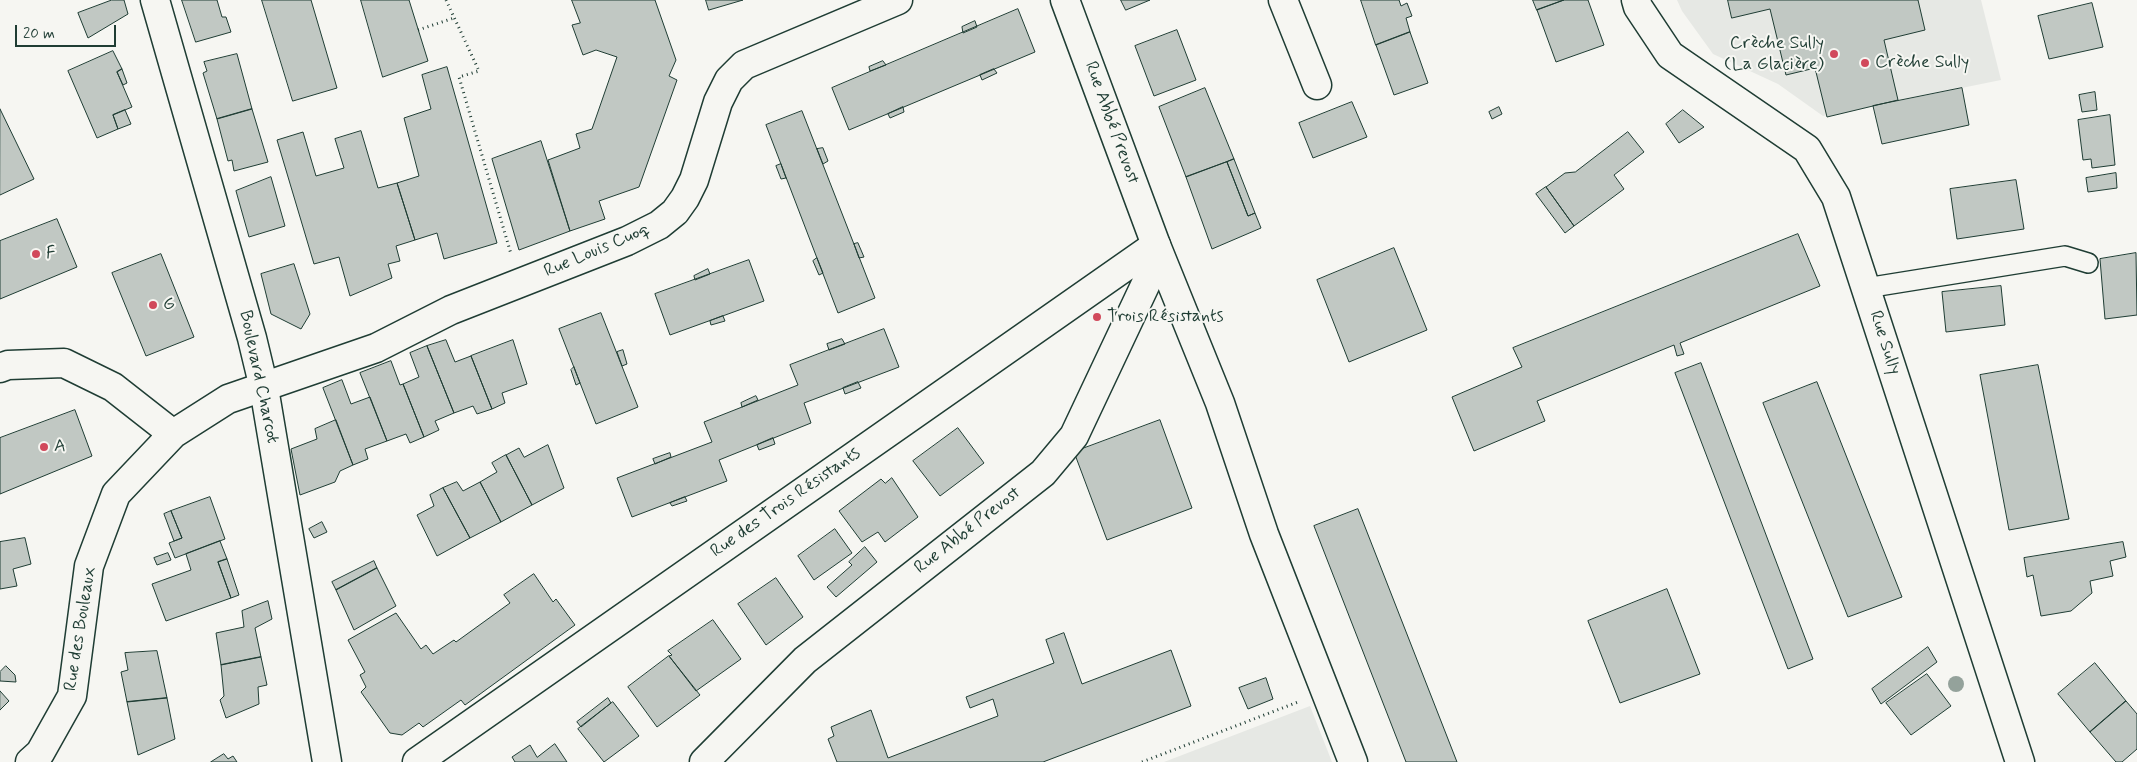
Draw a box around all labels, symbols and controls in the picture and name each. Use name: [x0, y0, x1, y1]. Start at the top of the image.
scale bar: [18, 15, 119, 47]
text: 20 m: [23, 24, 55, 44]
place label: Crèche Sully (La Glacière): [1724, 33, 1824, 76]
marker: Crèche Sully (La Glacière): [1828, 48, 1840, 60]
place label: Crèche Sully: [1875, 52, 1969, 74]
marker: Crèche Sully: [1859, 57, 1871, 69]
street label: Rue Abbé Prevost: [1079, 59, 1143, 187]
street label: Rue Louis Cuoq: [541, 219, 653, 283]
place label: F: [46, 243, 56, 265]
marker: F: [30, 248, 42, 260]
place label: G: [163, 294, 175, 316]
marker: G: [147, 299, 159, 311]
place label: Trois Résistants: [1107, 306, 1223, 328]
street label: Rue Sully: [1864, 308, 1904, 378]
street label: Boulevard Charcot: [233, 309, 283, 445]
marker: Trois Résistants: [1091, 311, 1103, 323]
place label: A: [54, 436, 66, 458]
marker: A: [38, 441, 50, 453]
street label: Rue des Trois Résistants: [707, 443, 865, 563]
street label: Rue Abbé Prevost: [911, 483, 1025, 579]
street label: Rue des Bouleaux: [61, 565, 101, 693]

